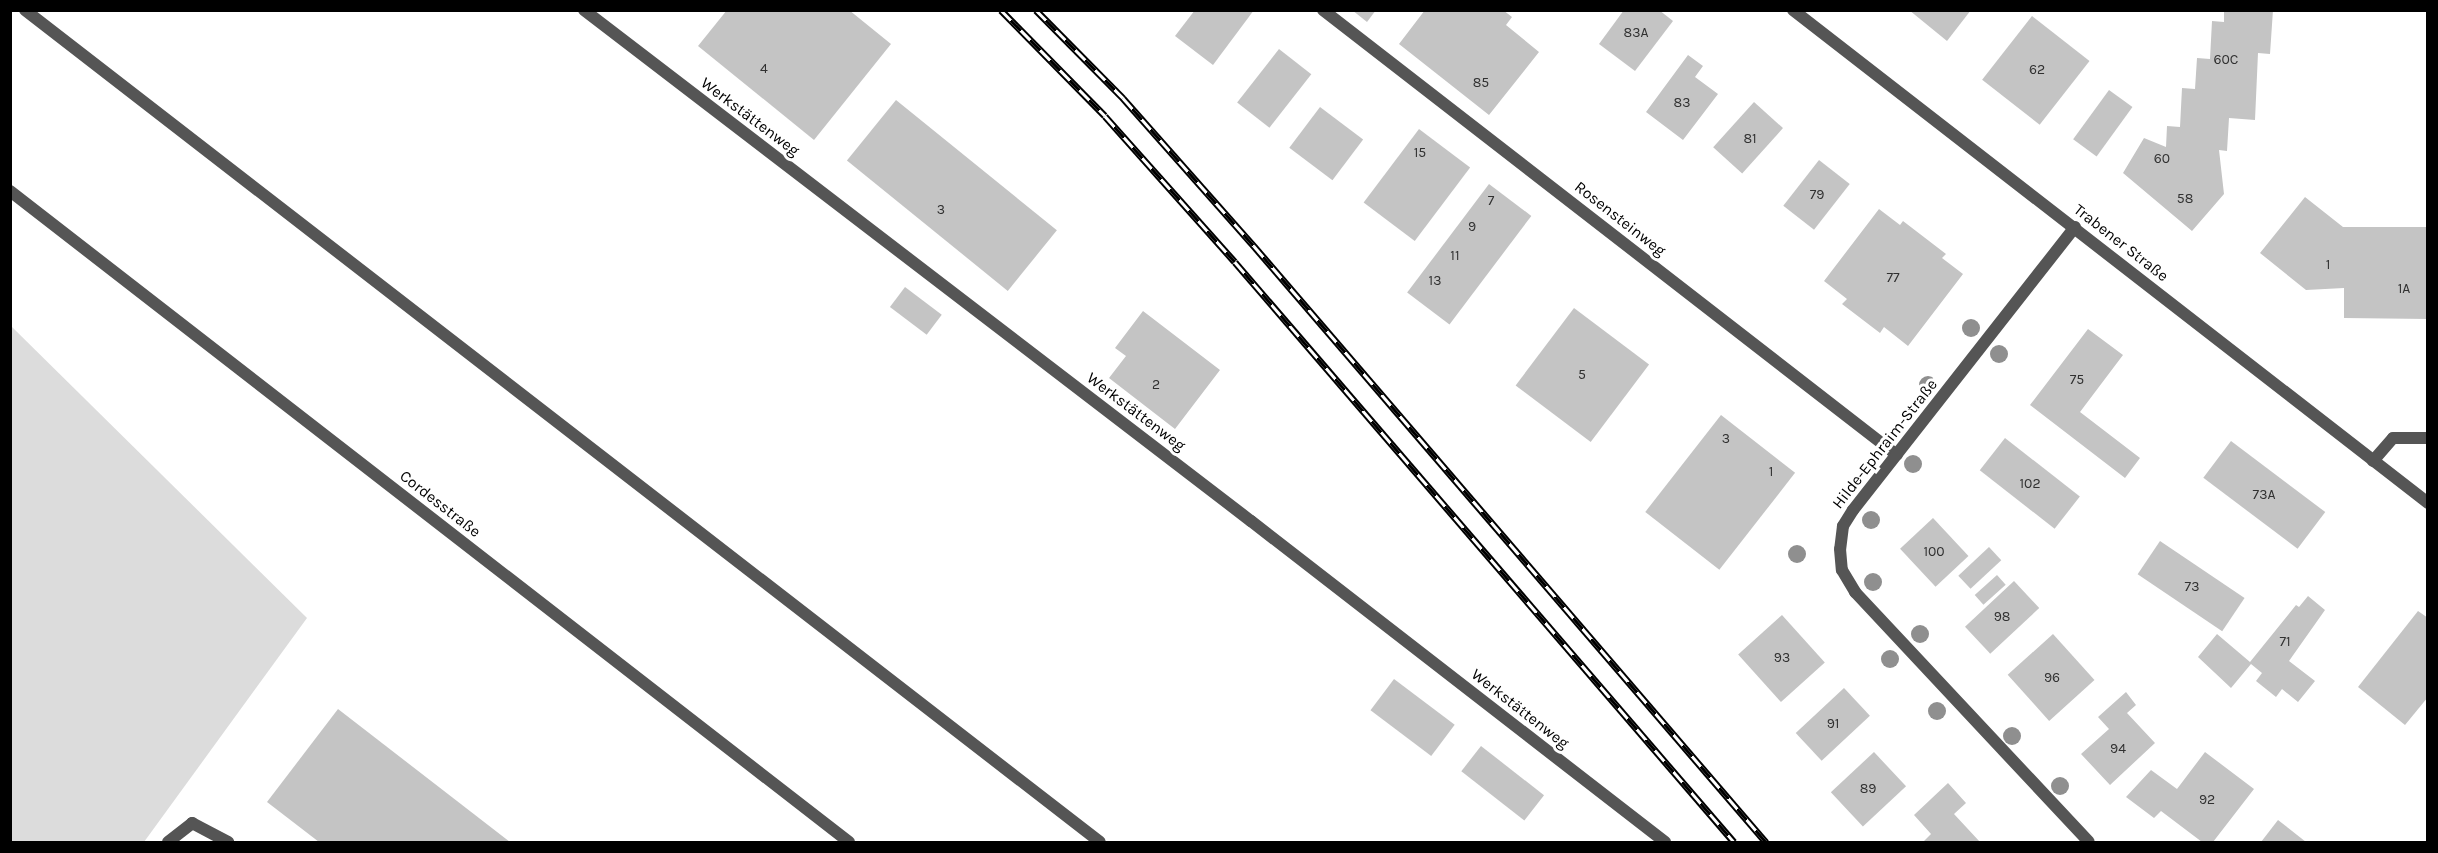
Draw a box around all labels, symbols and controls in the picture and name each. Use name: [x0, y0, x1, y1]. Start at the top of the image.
house number: 83A: [1624, 25, 1648, 41]
house number: 60C: [2214, 52, 2238, 68]
house number: 4: [760, 61, 768, 77]
house number: 62: [2029, 62, 2045, 78]
street label: Werkstättenweg: [697, 74, 803, 160]
house number: 85: [1473, 75, 1489, 91]
house number: 83: [1674, 95, 1690, 111]
house number: 81: [1743, 131, 1757, 147]
house number: 15: [1414, 145, 1426, 161]
house number: 60: [2154, 151, 2170, 167]
street label: Rosensteinweg: [1570, 177, 1670, 261]
house number: 79: [1810, 187, 1824, 203]
house number: 58: [2177, 191, 2193, 207]
house number: 7: [1488, 193, 1494, 209]
street label: Trabener Straße: [2070, 200, 2172, 286]
house number: 3: [937, 202, 945, 218]
house number: 9: [1468, 219, 1476, 235]
house number: 11: [1450, 248, 1460, 264]
house number: 1: [2326, 257, 2330, 273]
house number: 77: [1886, 270, 1900, 286]
house number: 13: [1429, 273, 1441, 289]
house number: 1A: [2398, 281, 2410, 297]
house number: 5: [1578, 367, 1586, 383]
street label: Werkstättenweg: [1083, 369, 1189, 455]
house number: 75: [2070, 372, 2084, 388]
street label: Hilde-Ephraim-Straße: [1828, 375, 1942, 513]
house number: 2: [1152, 377, 1160, 393]
house number: 3: [1722, 431, 1730, 447]
house number: 1: [1769, 464, 1773, 480]
street label: Cordesstraße: [396, 466, 484, 542]
house number: 102: [2019, 476, 2041, 492]
house number: 73A: [2253, 487, 2275, 503]
house number: 100: [1923, 544, 1945, 560]
house number: 73: [2185, 579, 2199, 595]
house number: 98: [1994, 609, 2010, 625]
house number: 71: [2279, 634, 2291, 650]
house number: 93: [1774, 650, 1790, 666]
street label: Werkstättenweg: [1467, 665, 1573, 753]
house number: 96: [2044, 670, 2060, 686]
house number: 91: [1827, 716, 1839, 732]
house number: 94: [2110, 741, 2126, 757]
house number: 89: [1860, 781, 1876, 797]
house number: 92: [2199, 792, 2215, 808]

